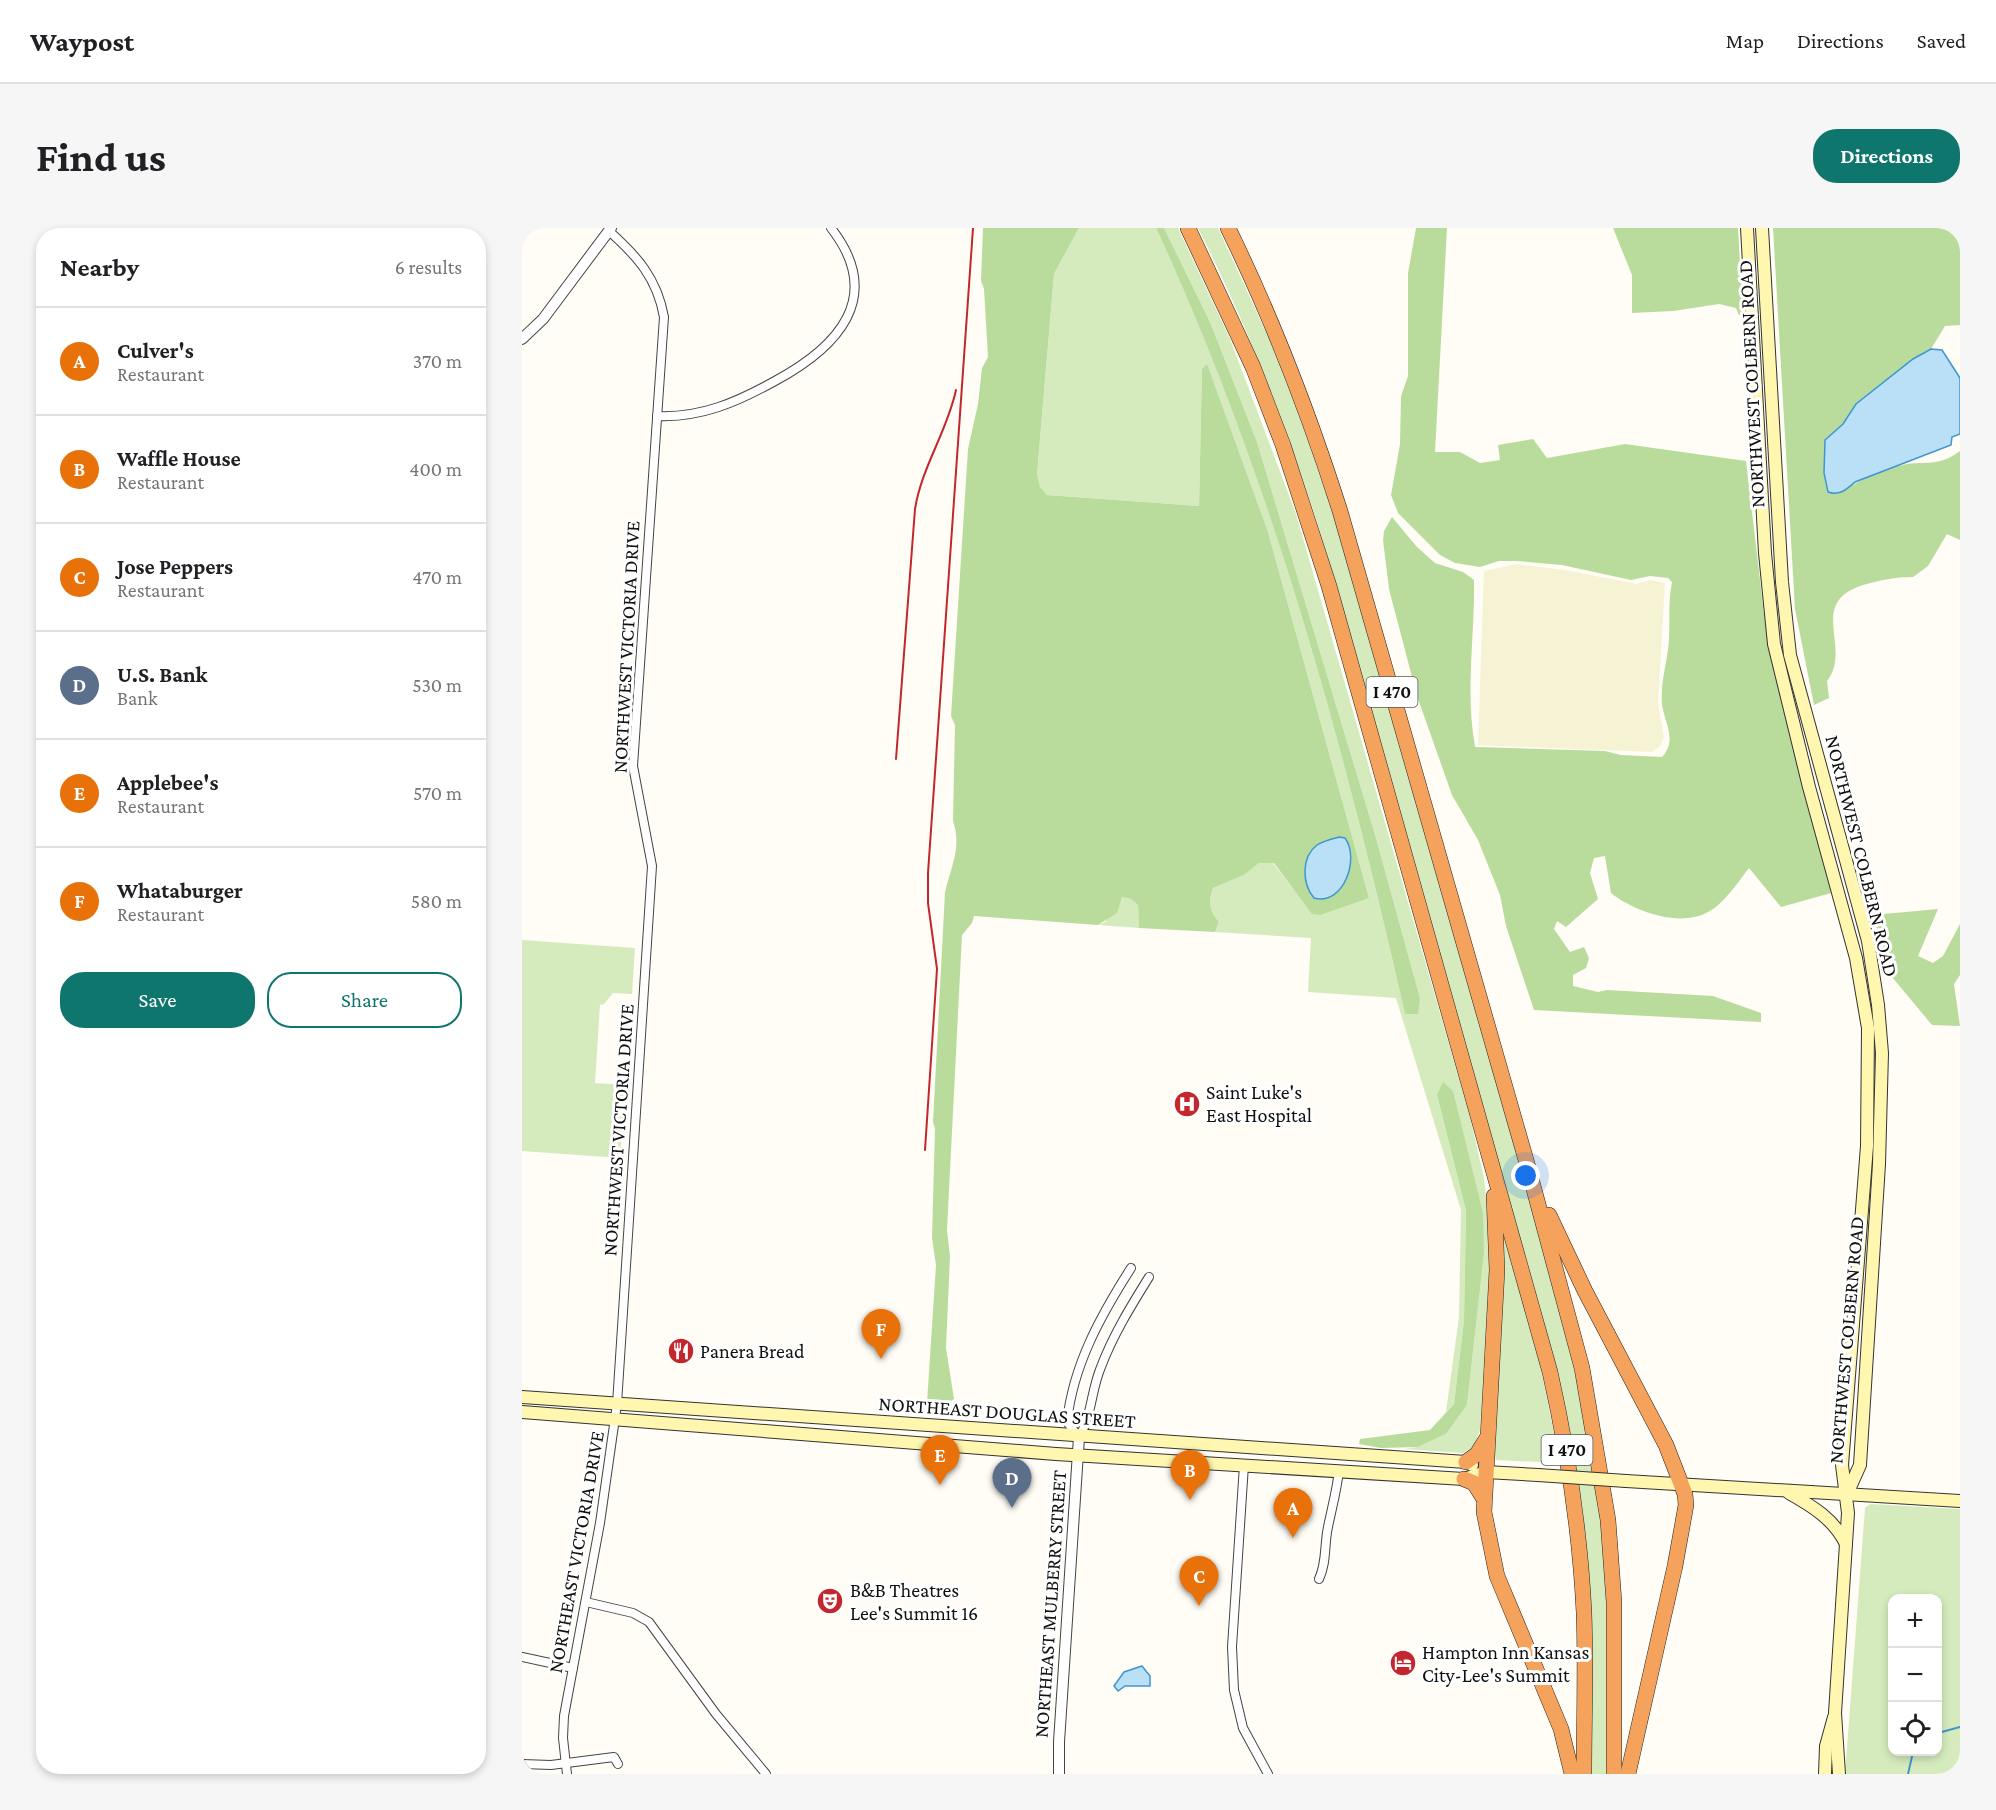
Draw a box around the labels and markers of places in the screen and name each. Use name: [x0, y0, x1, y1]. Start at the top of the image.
place label: Saint Luke's East Hospital: [1206, 1081, 1312, 1127]
hospital icon: Saint Luke's East Hospital: [1172, 1089, 1202, 1119]
pin: F: [862, 1310, 900, 1359]
restaurant icon: Panera Bread: [666, 1336, 696, 1366]
place label: Panera Bread: [700, 1340, 805, 1362]
pin: E: [920, 1436, 960, 1485]
pin: B: [1170, 1450, 1210, 1500]
pin: D: [992, 1458, 1032, 1508]
pin: A: [1274, 1488, 1312, 1538]
pin: C: [1180, 1556, 1218, 1606]
place label: B&B Theatres Lee's Summit 16: [850, 1579, 978, 1624]
theatre icon: B&B Theatres Lee's Summit 16: [815, 1586, 845, 1616]
place label: Hampton Inn Kansas City-Lee's Summit: [1422, 1641, 1590, 1687]
hotel icon: Hampton Inn Kansas City-Lee's Summit: [1388, 1648, 1418, 1678]

